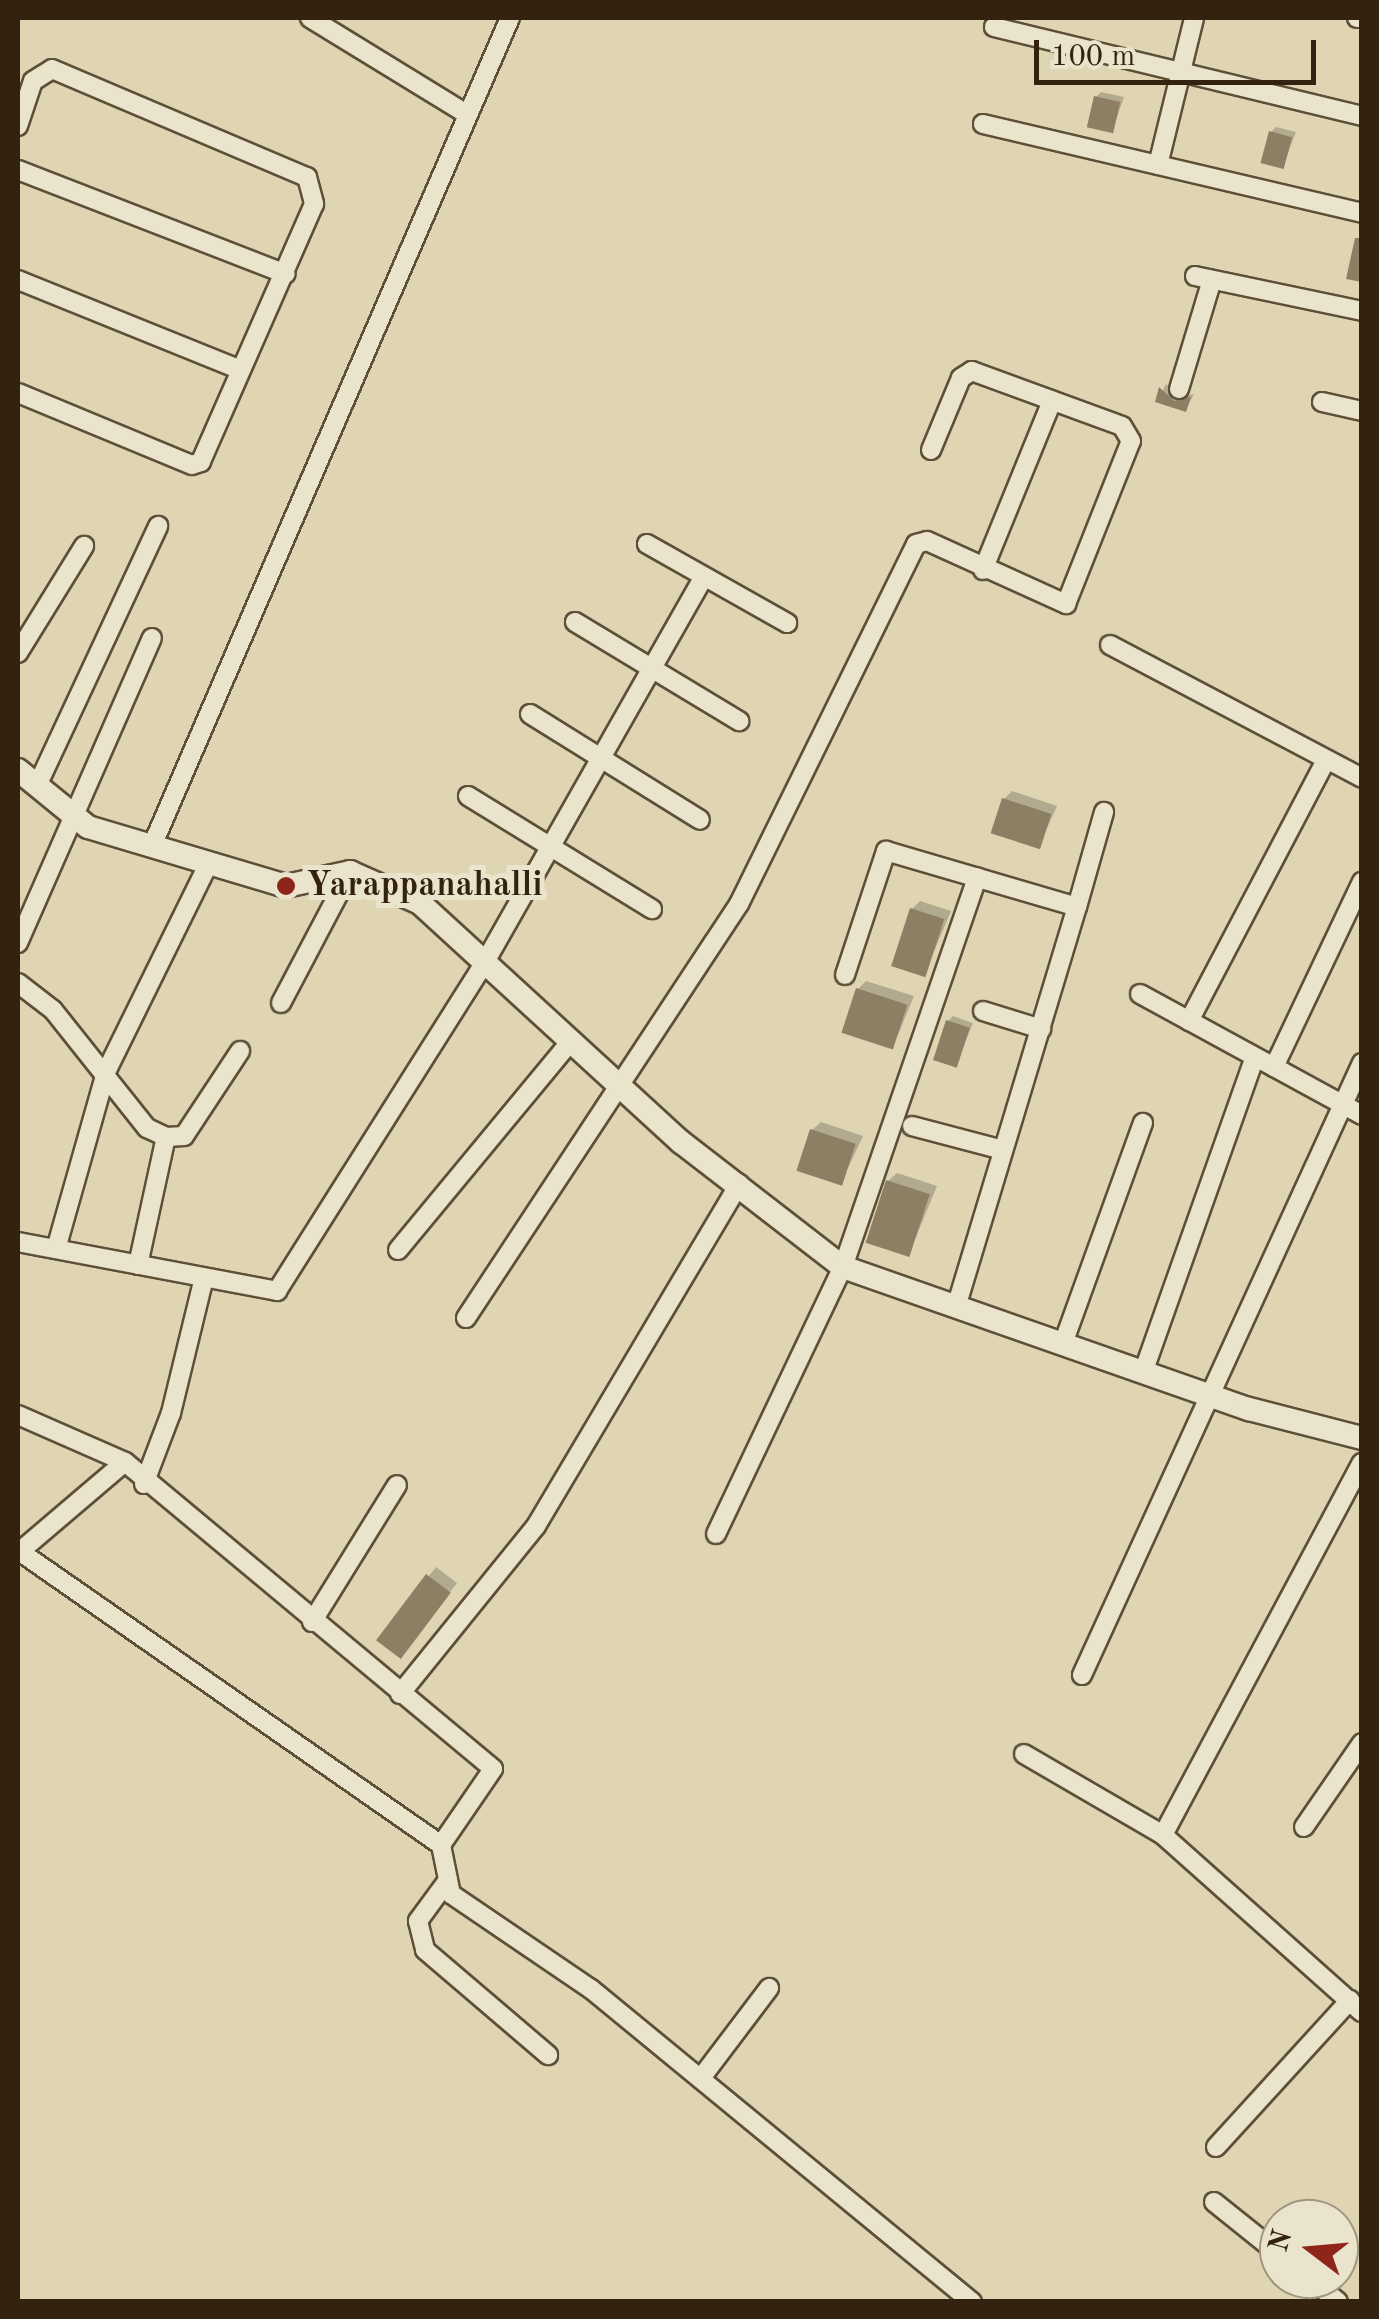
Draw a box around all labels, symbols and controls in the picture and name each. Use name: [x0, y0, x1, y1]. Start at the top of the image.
scale bar: [1039, 20, 1322, 82]
text: 100 m: [1051, 42, 1135, 72]
place label: Yarappanahalli: [306, 865, 543, 907]
marker: Yarappanahalli: [275, 875, 297, 897]
north arrow: [1259, 2199, 1359, 2299]
text: N: [1266, 2227, 1298, 2255]

